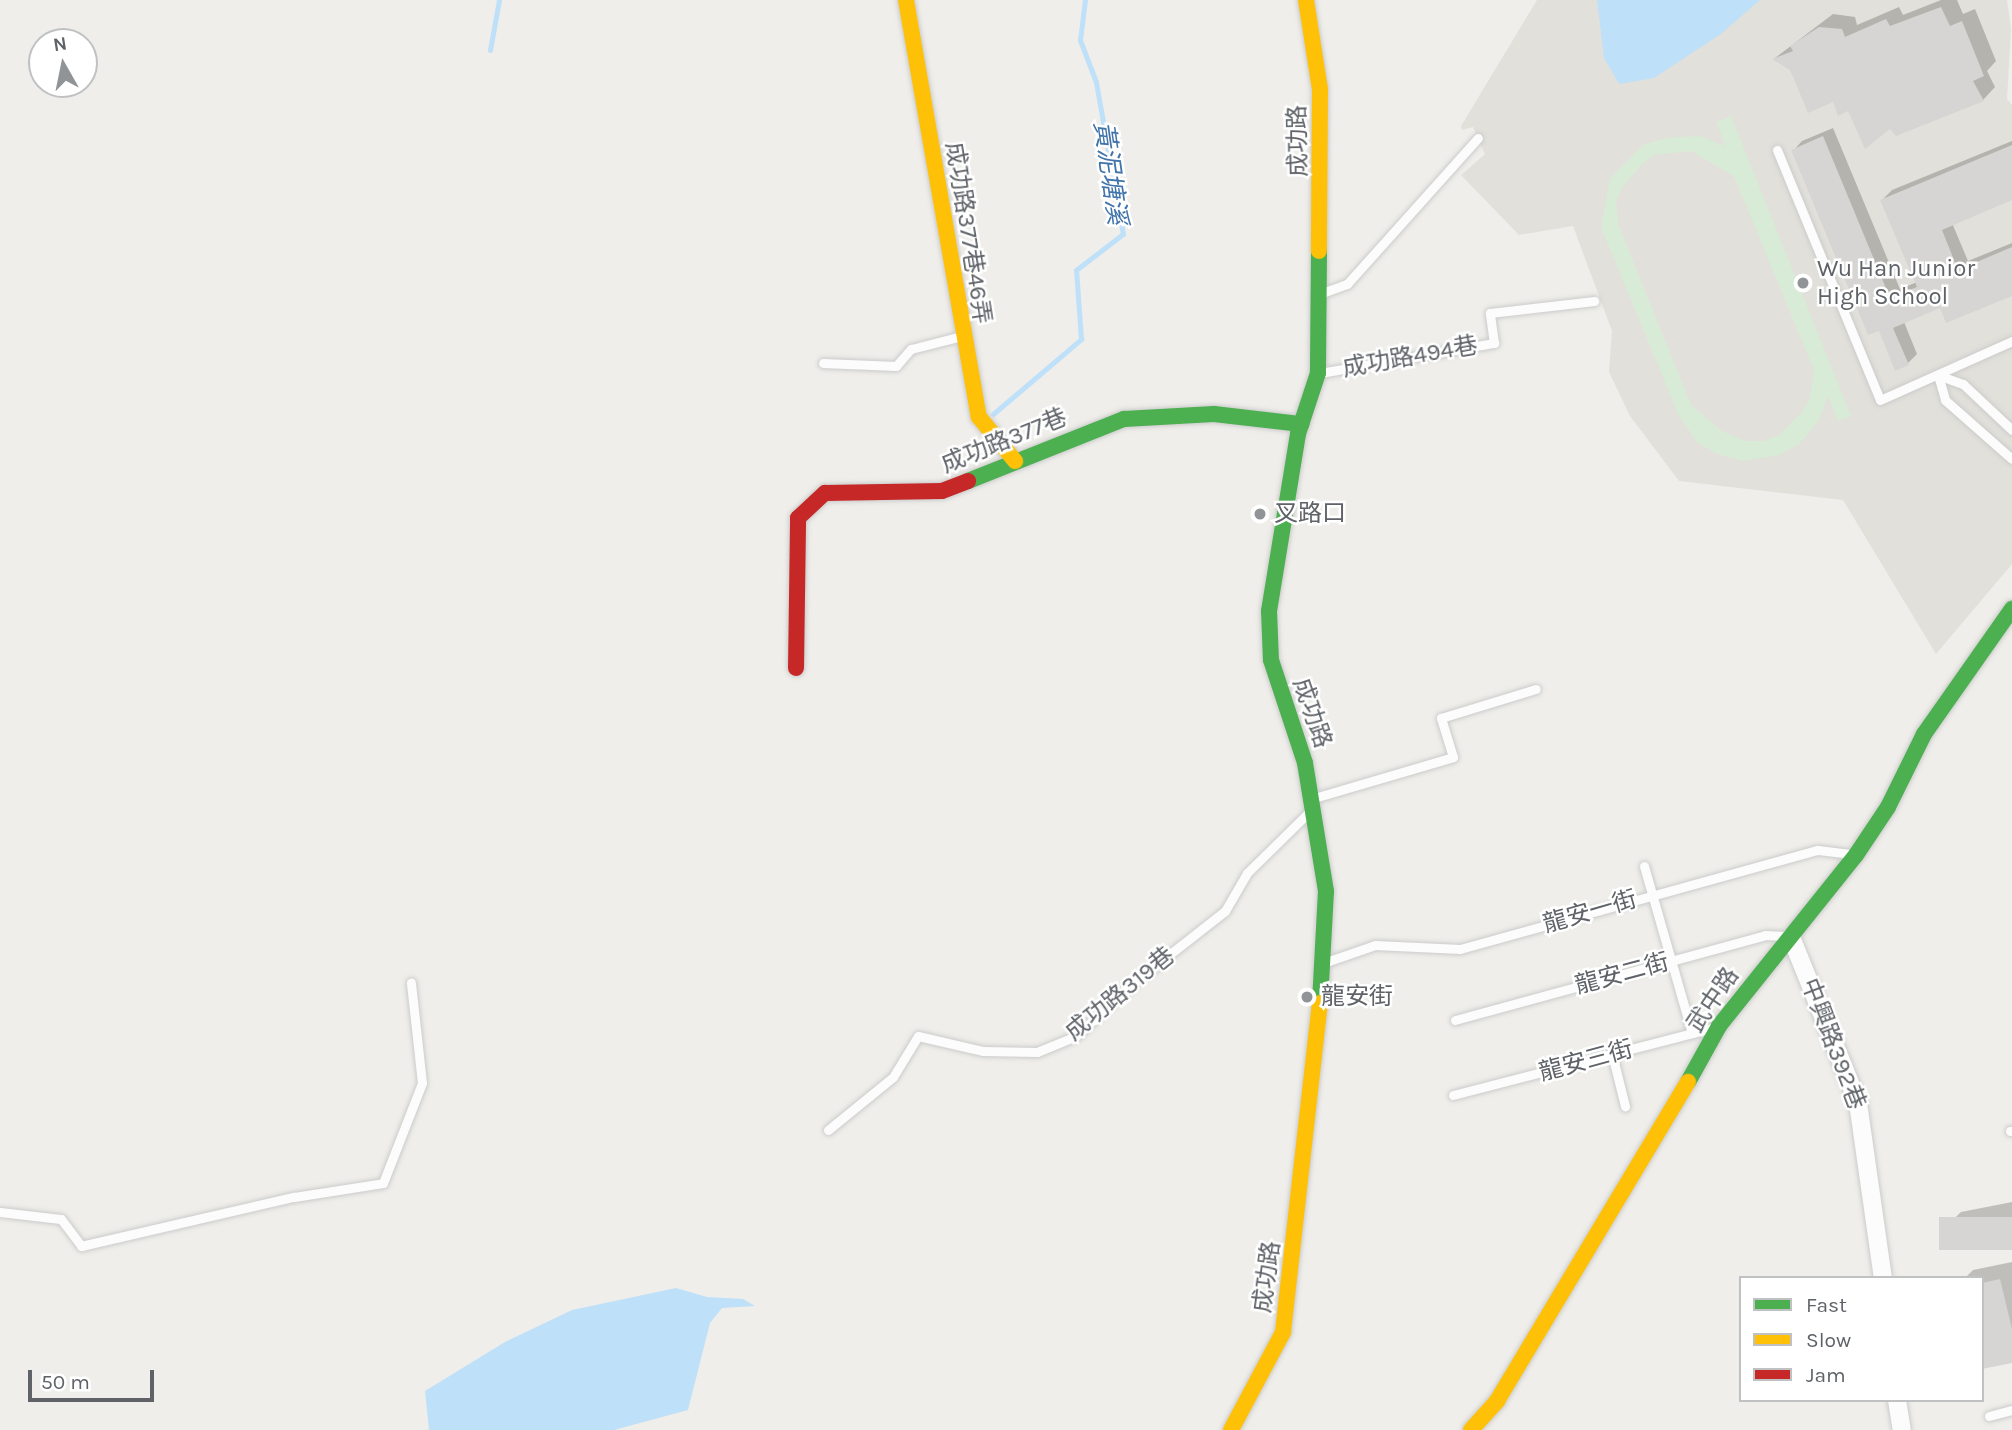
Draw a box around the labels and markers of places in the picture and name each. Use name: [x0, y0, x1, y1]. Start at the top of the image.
place label: Wu Han Junior High School: [1817, 255, 1975, 311]
marker: Wu Han Junior High School: [1795, 275, 1811, 291]
place label: 叉路口: [1274, 500, 1346, 528]
marker: 叉路口: [1252, 506, 1268, 522]
place label: 龍安街: [1321, 983, 1393, 1011]
marker: 龍安街: [1299, 989, 1315, 1005]

